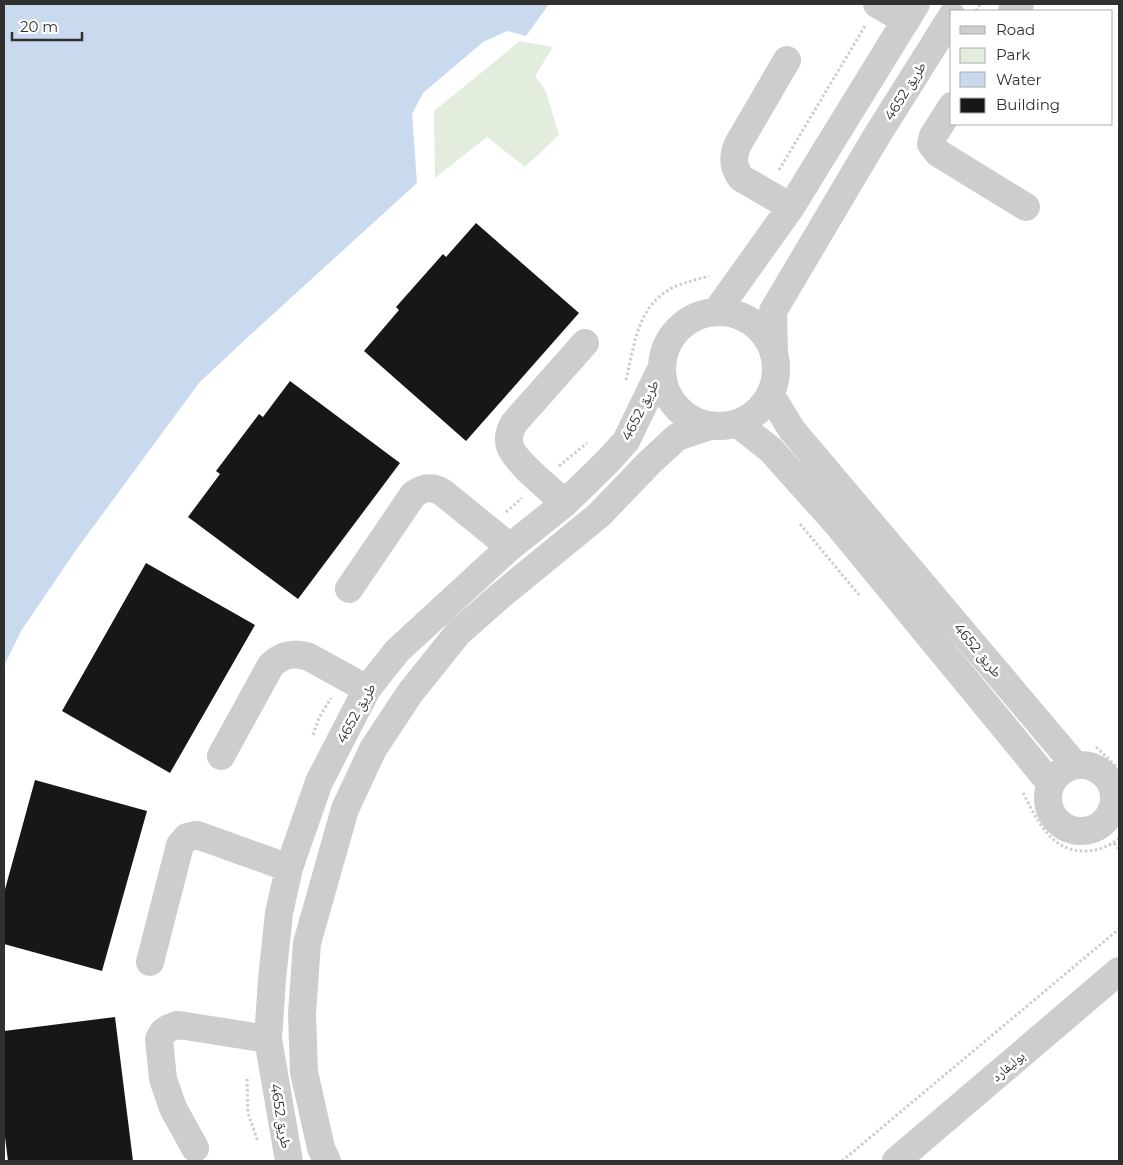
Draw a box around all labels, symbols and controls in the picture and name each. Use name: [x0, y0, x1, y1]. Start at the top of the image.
scale bar: [12, 10, 82, 42]
legend: [950, 10, 1113, 125]
text: 20 m: [20, 17, 58, 36]
text: Road: [996, 20, 1035, 39]
text: Park: [996, 45, 1030, 64]
street label: طريق 4652: [880, 58, 931, 124]
text: Water: [996, 70, 1042, 89]
text: Building: [996, 95, 1060, 114]
street label: طريق 4652: [617, 377, 664, 444]
street label: طريق 4652: [949, 619, 1006, 682]
street label: طريق 4652: [332, 680, 381, 747]
street label: بوليفارد: [987, 1047, 1029, 1085]
street label: طريق 4652: [265, 1082, 296, 1150]

